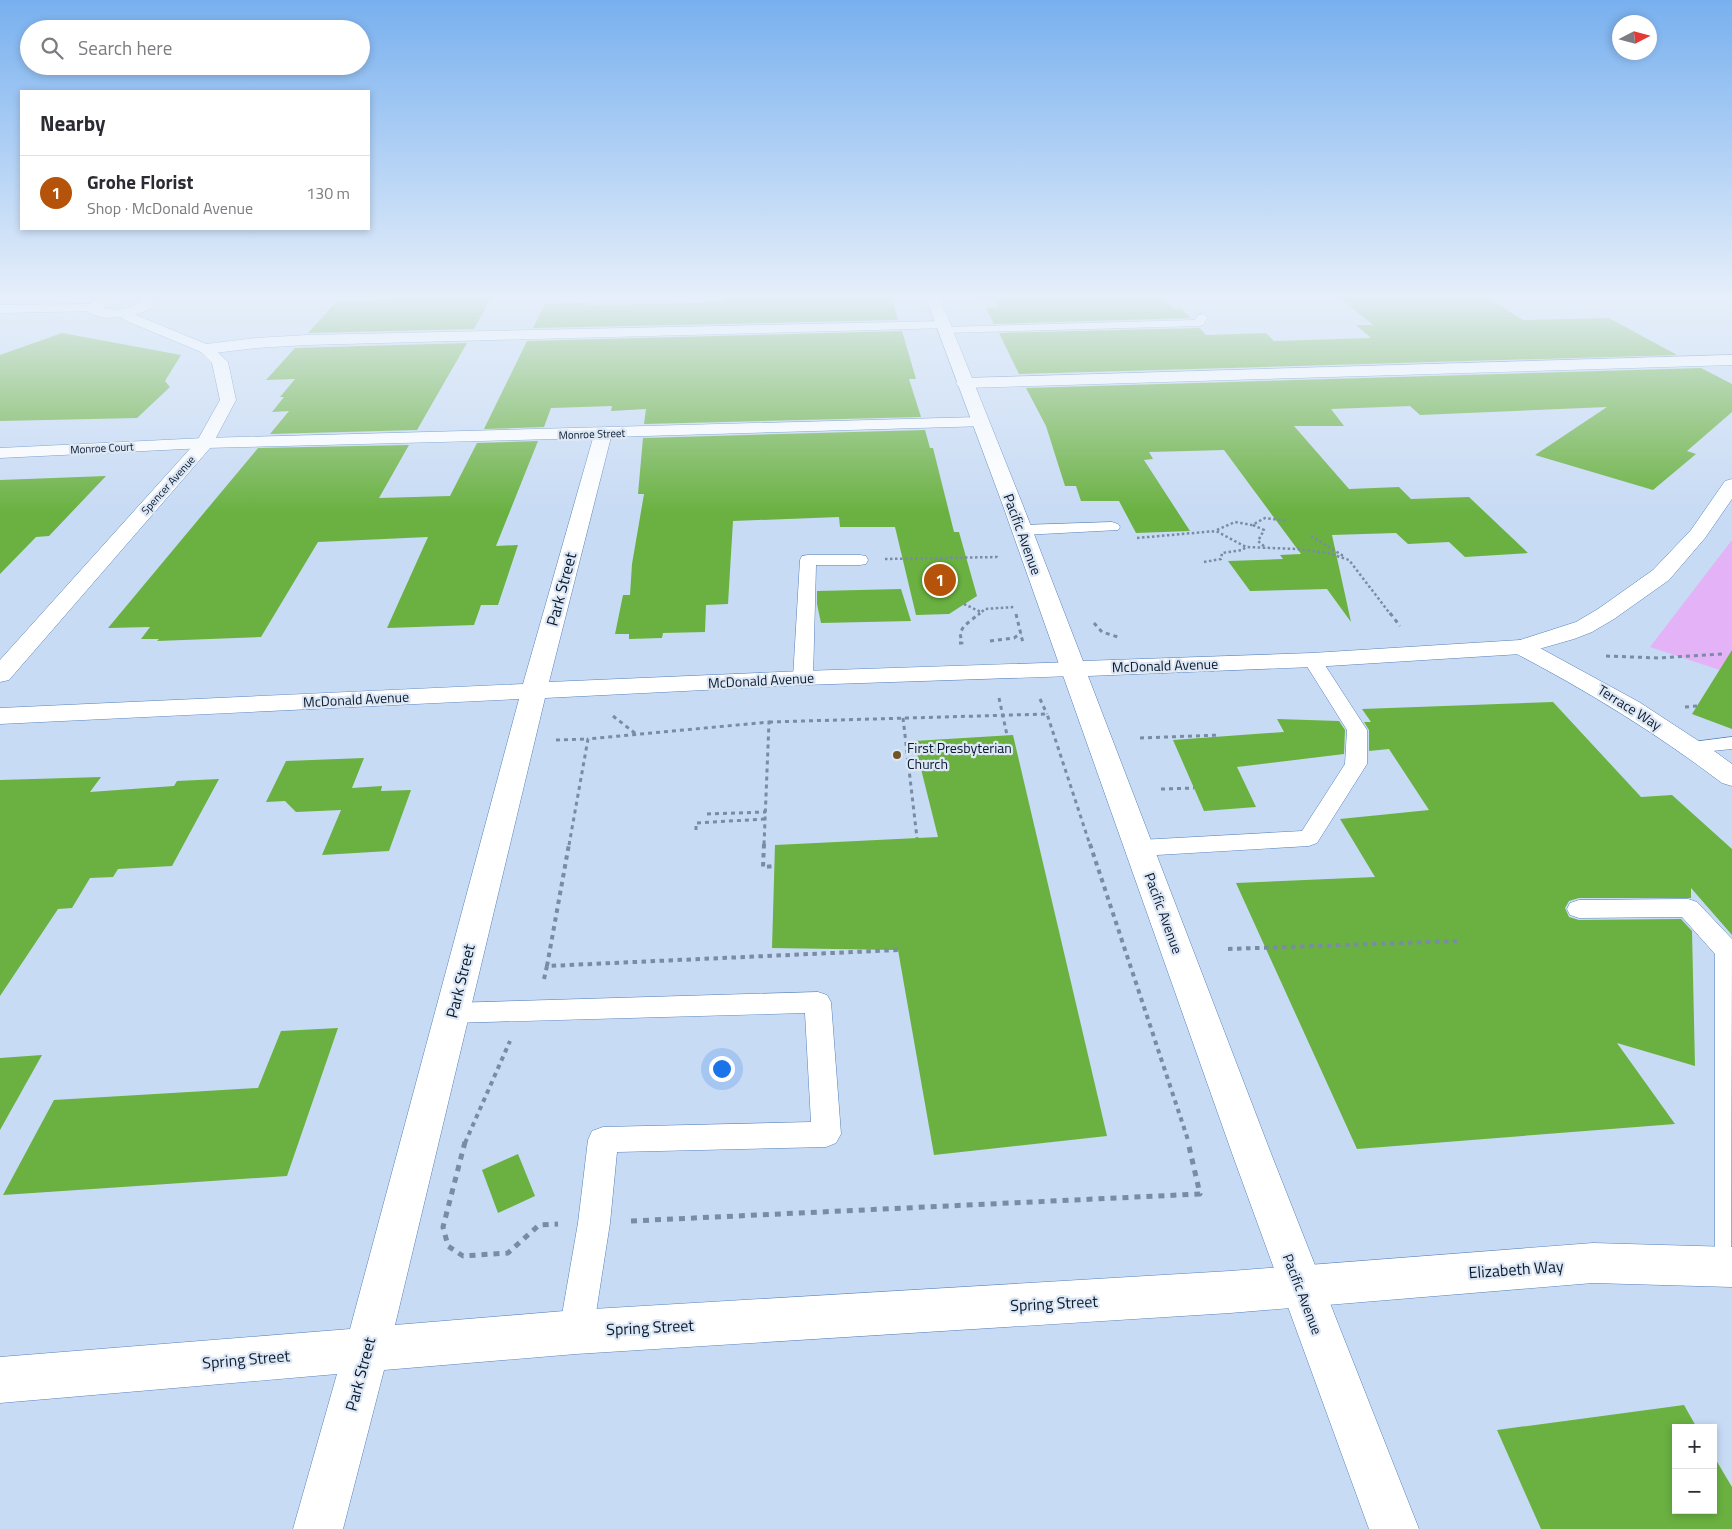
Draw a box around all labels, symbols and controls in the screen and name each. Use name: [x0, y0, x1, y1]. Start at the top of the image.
north arrow: [1612, 15, 1657, 60]
search box: [20, 20, 370, 75]
text: Search here: [78, 33, 172, 62]
icon: search: [38, 34, 66, 62]
text: Nearby: [40, 107, 105, 139]
text: Grohe Florist: [87, 167, 193, 196]
text: 1: [52, 181, 60, 205]
text: 130 m: [306, 181, 350, 205]
text: Shop · McDonald Avenue: [87, 196, 253, 220]
street label: Monroe Street: [558, 425, 626, 443]
street label: Monroe Court: [70, 438, 134, 458]
street label: Spencer Avenue: [137, 452, 199, 518]
street label: Pacific Avenue: [999, 490, 1047, 578]
street label: Park Street: [540, 549, 582, 629]
pin: 1: [924, 561, 956, 599]
street label: McDonald Avenue: [1112, 653, 1218, 677]
street label: McDonald Avenue: [707, 667, 815, 693]
street label: Terrace Way: [1594, 679, 1666, 735]
street label: McDonald Avenue: [302, 686, 410, 712]
place label: First Presbyterian Church: [907, 737, 1012, 774]
marker: First Presbyterian Church: [891, 749, 903, 761]
street label: Pacific Avenue: [1140, 869, 1188, 957]
street label: Park Street: [439, 941, 481, 1020]
your location: [709, 1056, 735, 1082]
street label: Pacific Avenue: [1278, 1251, 1328, 1337]
street label: Elizabeth Way: [1468, 1254, 1565, 1284]
street label: Spring Street: [1010, 1289, 1099, 1317]
street label: Spring Street: [606, 1313, 695, 1341]
street label: Park Street: [339, 1334, 381, 1414]
street label: Spring Street: [201, 1343, 291, 1375]
map controls: [1672, 1424, 1717, 1514]
button: +: [1672, 1424, 1717, 1469]
button: −: [1672, 1469, 1717, 1514]

